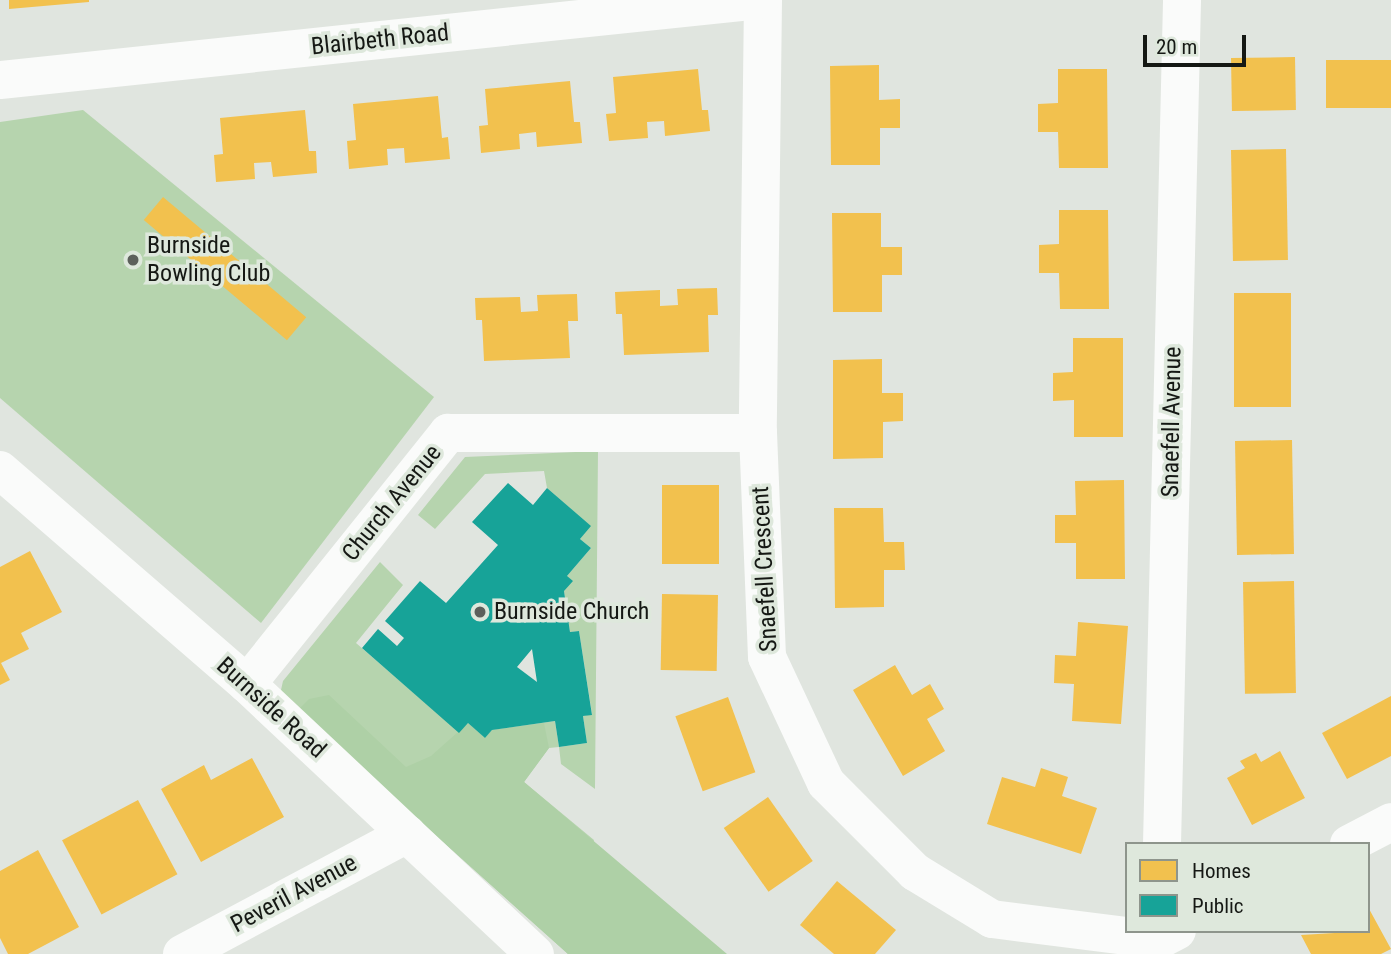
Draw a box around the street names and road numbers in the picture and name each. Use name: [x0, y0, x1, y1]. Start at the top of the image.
street label: Blairbeth Road: [310, 18, 450, 62]
street label: Snaefell Avenue: [1156, 346, 1188, 498]
street label: Church Avenue: [336, 439, 448, 567]
street label: Snaefell Crescent: [746, 485, 784, 653]
street label: Burnside Road: [210, 651, 332, 765]
street label: Peveril Avenue: [226, 849, 362, 939]

